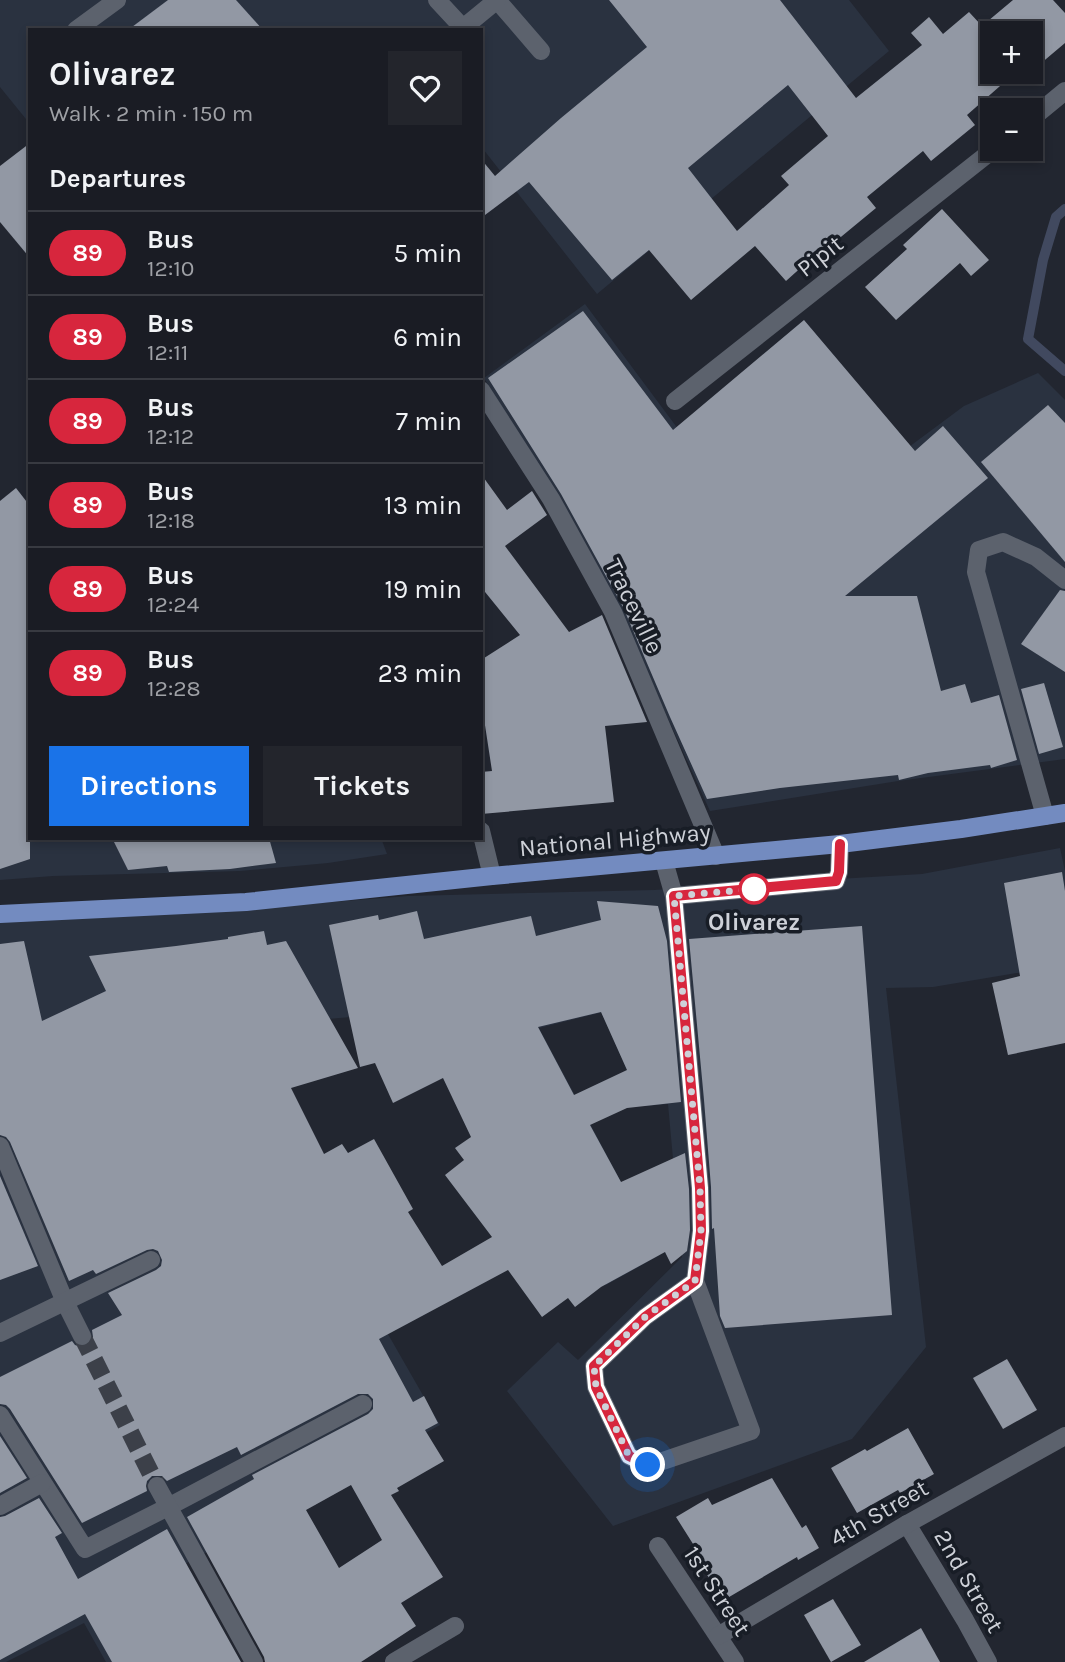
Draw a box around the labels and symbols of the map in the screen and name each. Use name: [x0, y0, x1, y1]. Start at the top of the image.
street label: Pipit: [791, 229, 849, 283]
street label: Traceville: [599, 554, 669, 658]
street label: National Highway: [518, 818, 712, 862]
marker: Olivarez: [739, 874, 769, 904]
place label: Olivarez: [708, 908, 800, 936]
your location: [630, 1447, 665, 1482]
street label: 4th Street: [825, 1474, 933, 1552]
street label: 2nd Street: [928, 1525, 1010, 1637]
street label: 1st Street: [678, 1541, 756, 1641]

